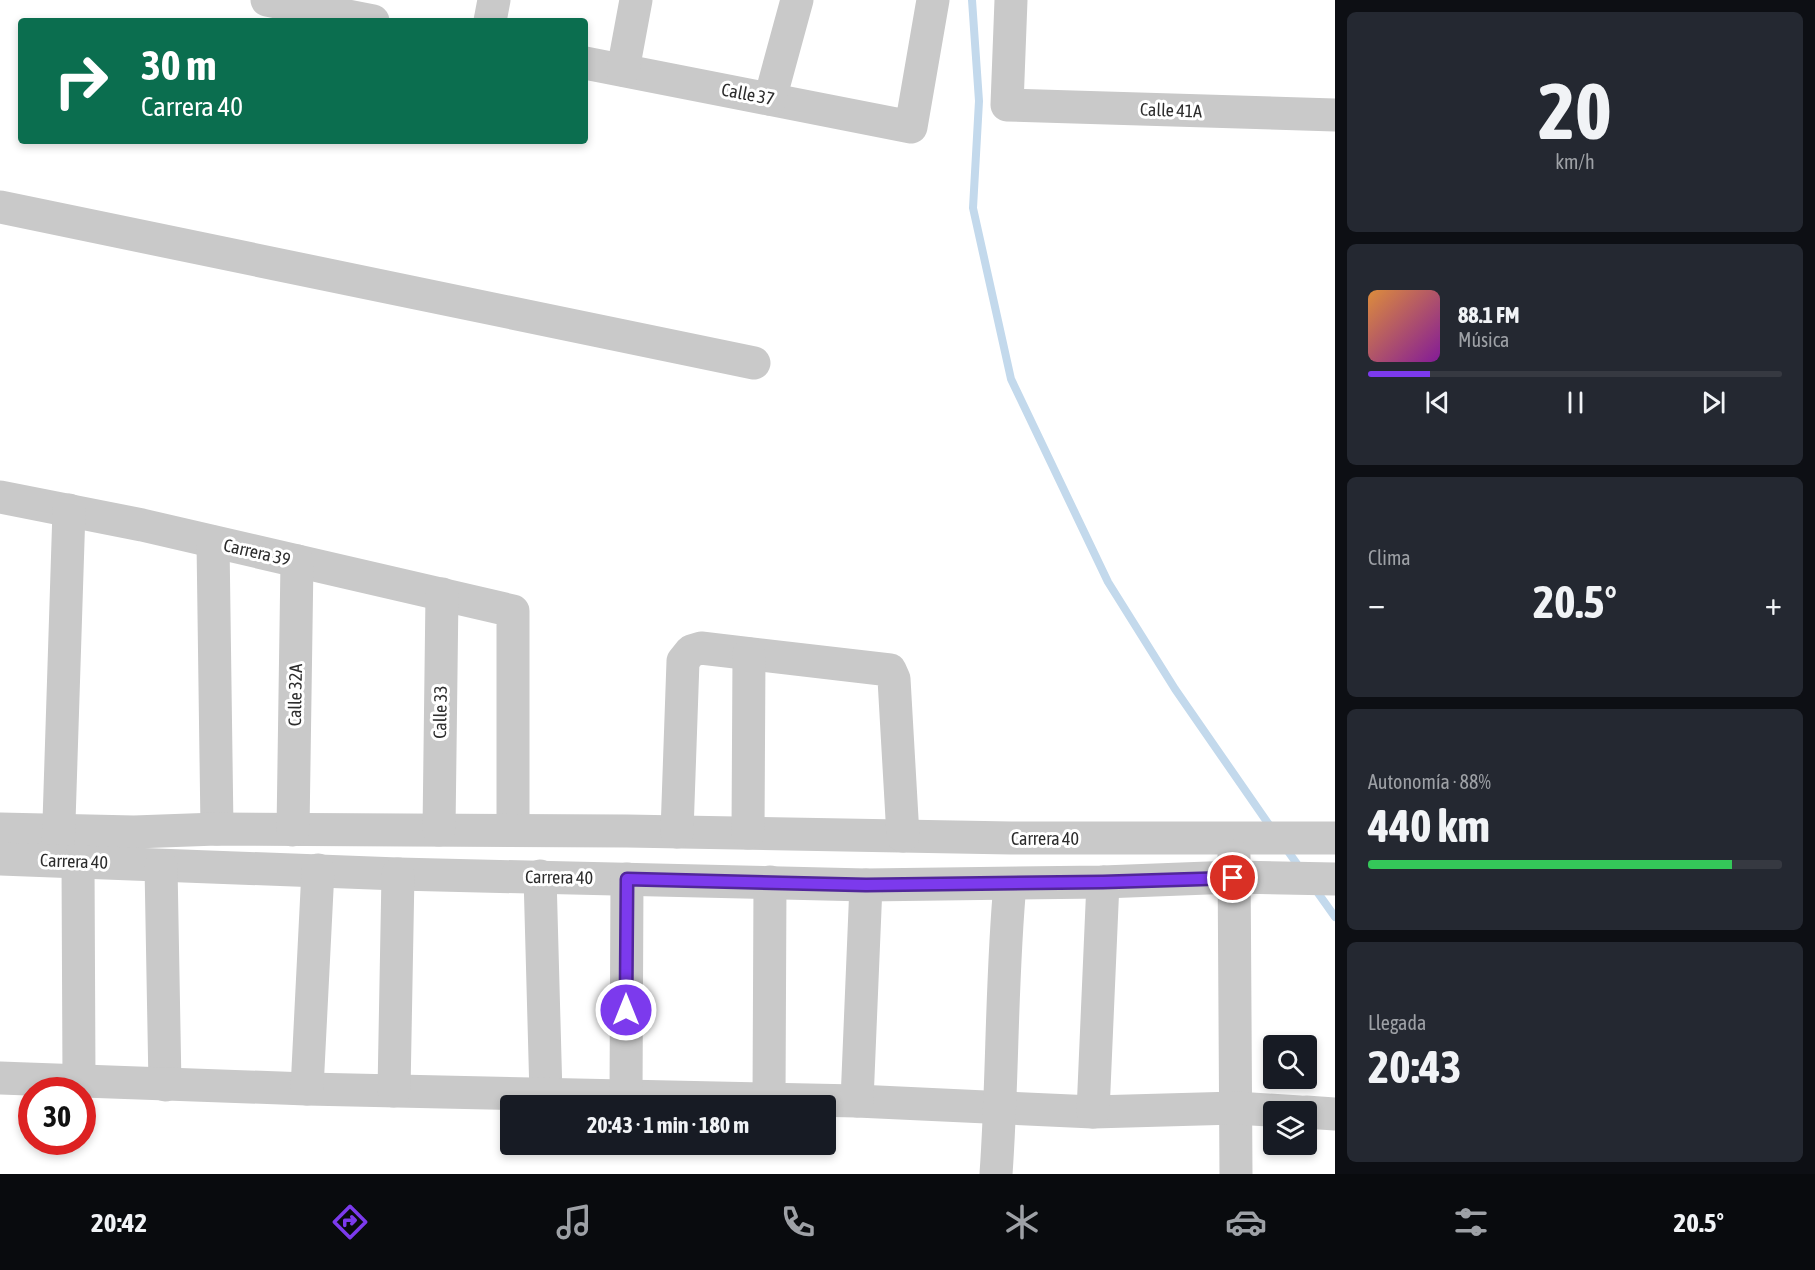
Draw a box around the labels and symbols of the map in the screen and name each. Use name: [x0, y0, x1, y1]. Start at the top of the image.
street label: Calle 37: [720, 79, 776, 109]
street label: Calle 41A: [1140, 98, 1203, 122]
street label: Carrera 39: [222, 534, 292, 570]
street label: Calle 32A: [284, 664, 306, 726]
street label: Calle 33: [429, 685, 451, 739]
street label: Carrera 40: [1011, 828, 1079, 849]
street label: Carrera 40: [40, 849, 108, 873]
pin: [1207, 852, 1258, 903]
street label: Carrera 40: [525, 866, 593, 888]
position arrow: [594, 978, 658, 1042]
speed limit sign: 30: [18, 1077, 96, 1155]

